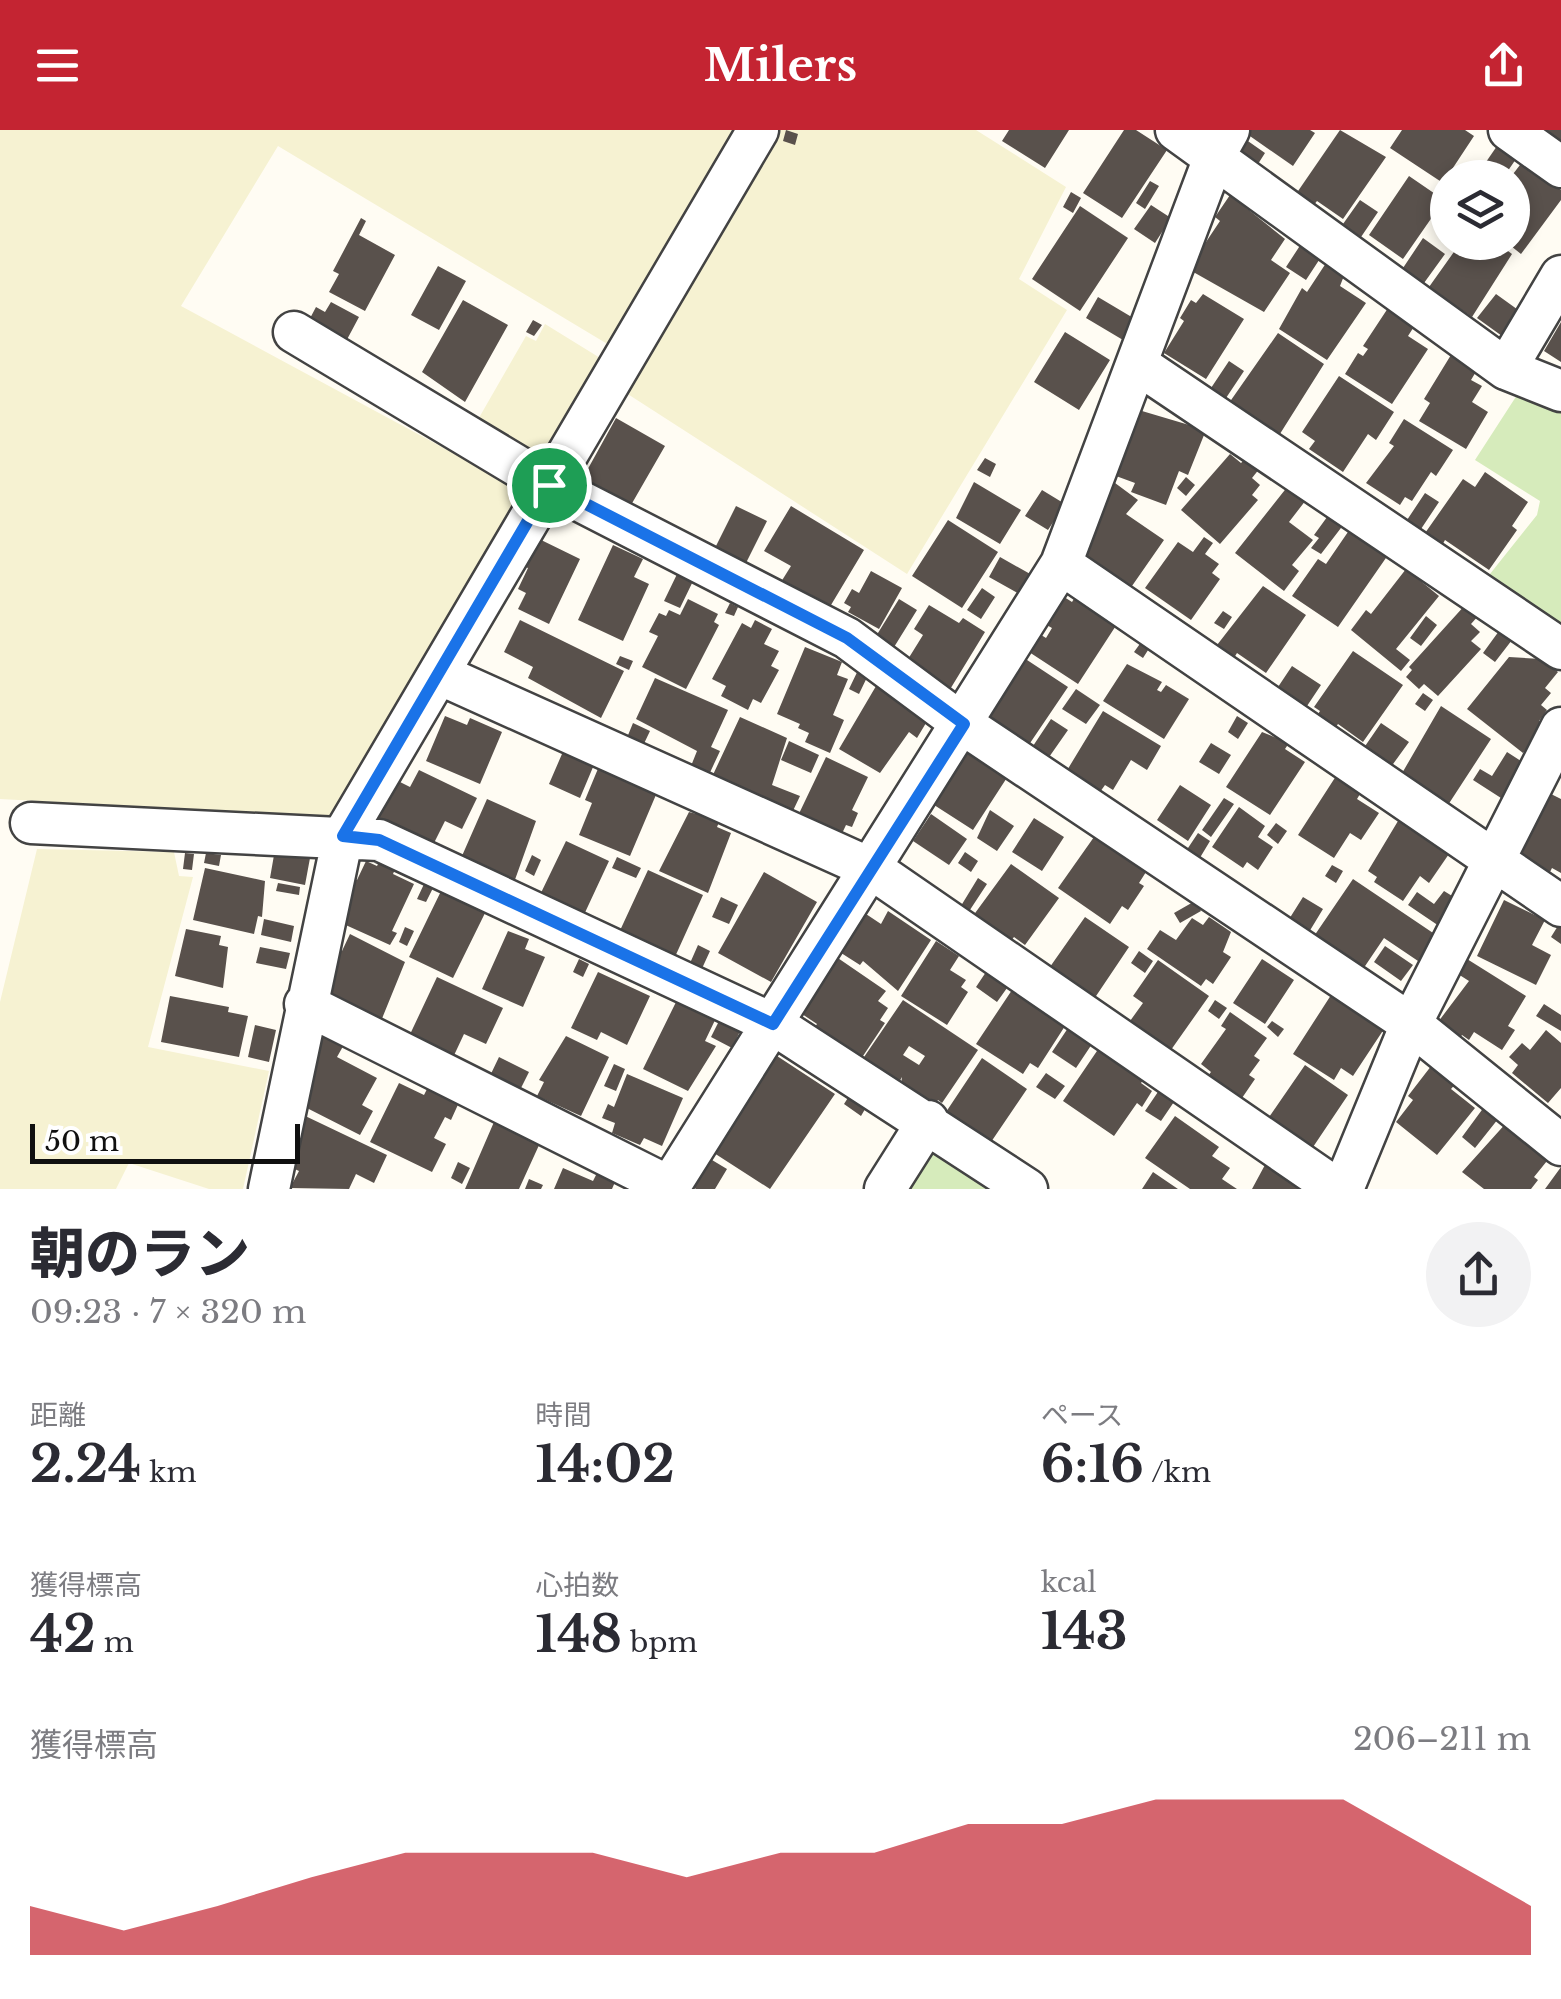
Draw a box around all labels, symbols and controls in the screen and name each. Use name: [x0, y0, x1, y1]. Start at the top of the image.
text: Milers: [704, 37, 857, 93]
icon: menu: [30, 38, 85, 93]
icon: share: [1476, 38, 1531, 93]
map controls: [1430, 160, 1530, 260]
button: layers: [1430, 160, 1530, 260]
pin: [507, 443, 592, 528]
icon: arrive: [522, 458, 577, 513]
scale bar: [30, 1119, 300, 1164]
text: 50 m: [45, 1124, 119, 1159]
text: 朝のラン: [30, 1220, 250, 1288]
button: share: [1426, 1222, 1531, 1327]
text: 09:23 · 7 × 320 m: [30, 1292, 306, 1332]
text: 距離: [30, 1398, 86, 1433]
text: 時間: [535, 1398, 591, 1433]
text: ペース: [1041, 1398, 1123, 1433]
text: 2.24: [30, 1433, 141, 1496]
text: 14:02: [535, 1433, 675, 1496]
text: 6:16: [1041, 1433, 1144, 1496]
text: km: [141, 1455, 197, 1490]
text: /km: [1144, 1455, 1211, 1490]
text: kcal: [1041, 1565, 1097, 1600]
text: 獲得標高: [30, 1568, 142, 1603]
text: 心拍数: [535, 1568, 619, 1603]
text: 143: [1041, 1600, 1128, 1663]
text: 42: [30, 1603, 96, 1666]
text: 148: [535, 1603, 622, 1666]
text: m: [96, 1625, 134, 1660]
text: bpm: [622, 1625, 697, 1660]
text: 206–211 m: [1353, 1719, 1531, 1759]
text: 獲得標高: [30, 1725, 158, 1765]

